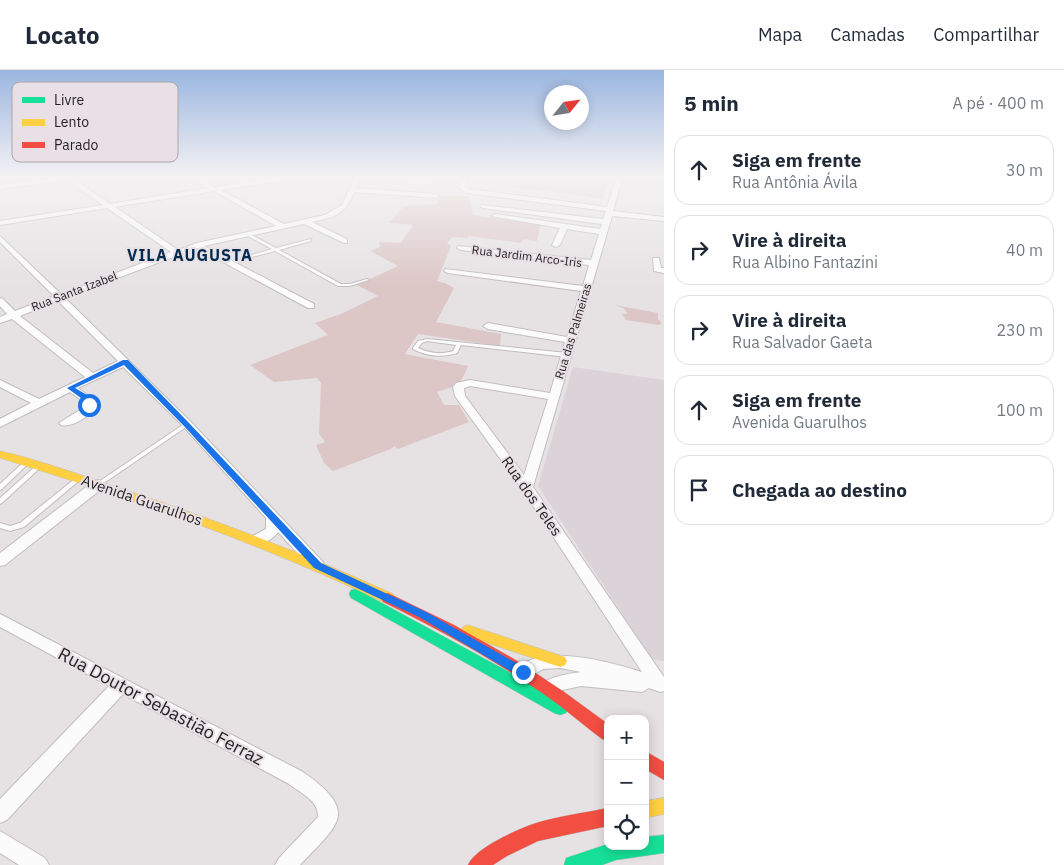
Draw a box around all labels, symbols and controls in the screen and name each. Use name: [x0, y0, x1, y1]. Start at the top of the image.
text: Locato: [25, 19, 100, 51]
text: Mapa: [758, 23, 802, 46]
text: Camadas: [830, 23, 905, 46]
text: Compartilhar: [933, 23, 1039, 46]
legend: [12, 82, 178, 162]
north arrow: [544, 85, 589, 130]
text: 5 min: [684, 89, 739, 117]
text: Livre: [54, 91, 84, 109]
text: A pé · 400 m: [953, 93, 1044, 113]
text: Lento: [54, 113, 89, 131]
text: Parado: [54, 136, 98, 154]
text: Siga em frente: [732, 148, 862, 172]
icon: ahead: [685, 156, 713, 184]
text: 30 m: [1006, 160, 1043, 180]
text: Rua Antônia Ávila: [732, 172, 858, 192]
text: Vire à direita: [732, 228, 847, 252]
icon: right: [685, 236, 713, 264]
text: 40 m: [1006, 240, 1043, 260]
street label: Rua Jardim Arco-Iris: [471, 242, 583, 270]
district label: VILA AUGUSTA: [127, 245, 253, 265]
text: Rua Albino Fantazini: [732, 252, 878, 272]
street label: Rua Santa Izabel: [29, 268, 119, 314]
street label: Rua das Palmeiras: [551, 281, 595, 381]
text: Vire à direita: [732, 308, 847, 332]
icon: right: [685, 316, 713, 344]
text: 230 m: [996, 320, 1043, 340]
text: Rua Salvador Gaeta: [732, 332, 872, 352]
text: Siga em frente: [732, 388, 862, 412]
route start: [78, 394, 101, 417]
icon: ahead: [685, 396, 713, 424]
text: 100 m: [996, 400, 1043, 420]
text: Avenida Guarulhos: [732, 412, 867, 432]
street label: Rua dos Teles: [498, 452, 566, 540]
street label: Avenida Guarulhos: [79, 470, 205, 530]
icon: arrive: [685, 476, 713, 504]
text: Chegada ao destino: [732, 478, 907, 502]
street label: Rua Doutor Sebastião Ferraz: [54, 642, 268, 770]
route end: [512, 661, 535, 684]
map controls: [604, 715, 649, 850]
button: +: [604, 715, 649, 760]
button: −: [604, 760, 649, 805]
button: locate: [604, 805, 649, 850]

